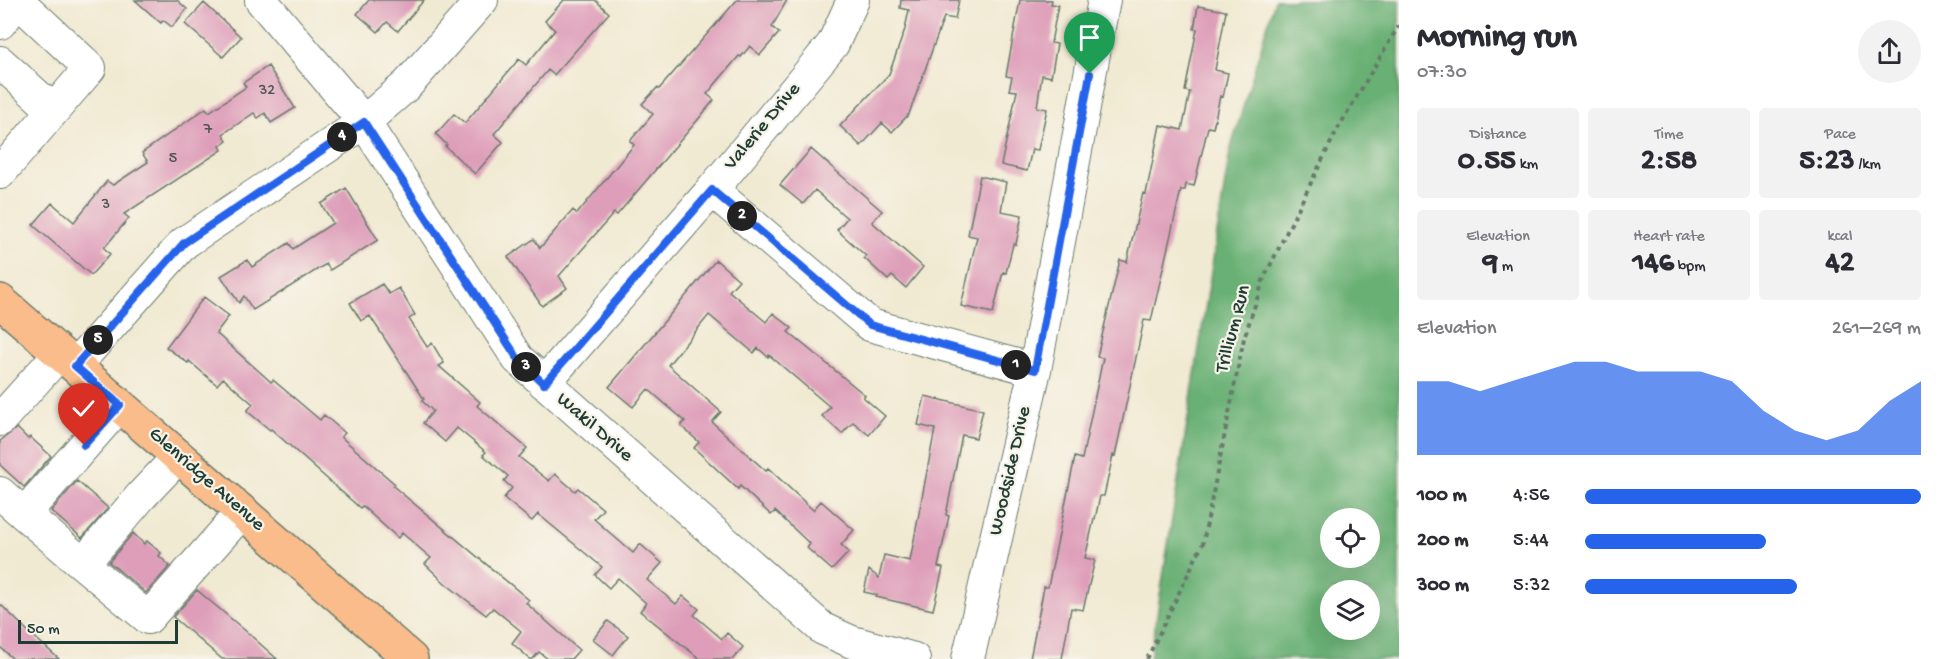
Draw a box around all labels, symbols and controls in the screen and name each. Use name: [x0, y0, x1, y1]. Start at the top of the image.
pin: [1064, 12, 1115, 74]
text: Morning run: [1417, 20, 1577, 58]
button: share: [1858, 20, 1921, 83]
icon: arrive: [1073, 21, 1106, 54]
text: 07:30: [1417, 62, 1467, 85]
street label: Valerie Drive: [719, 78, 807, 176]
house number: 32: [258, 82, 275, 101]
house number: 7: [203, 121, 213, 140]
pin: 4: [327, 122, 357, 152]
text: Distance: [1470, 126, 1526, 145]
text: Time: [1654, 126, 1684, 145]
text: Pace: [1824, 126, 1856, 145]
text: 4: [338, 127, 346, 146]
text: 0.55: [1458, 145, 1516, 180]
text: 2:58: [1641, 145, 1697, 180]
text: 5:23: [1799, 145, 1855, 180]
house number: 5: [169, 150, 177, 169]
text: km: [1516, 156, 1538, 175]
text: /km: [1855, 156, 1881, 175]
house number: 3: [101, 196, 110, 215]
pin: 2: [727, 201, 757, 231]
text: 2: [738, 206, 746, 225]
text: Elevation: [1466, 228, 1530, 247]
text: Heart rate: [1633, 228, 1705, 247]
text: kcal: [1828, 228, 1852, 247]
text: 9: [1483, 247, 1498, 282]
text: 146: [1633, 247, 1674, 282]
text: 42: [1826, 247, 1854, 282]
text: m: [1498, 258, 1513, 277]
text: bpm: [1674, 258, 1705, 277]
street label: Trillium Run: [1211, 282, 1257, 376]
text: Elevation: [1417, 318, 1497, 341]
text: 261–269 m: [1832, 318, 1921, 341]
pin: 5: [83, 325, 113, 355]
text: 5: [94, 330, 102, 349]
pin: 1: [1001, 350, 1031, 380]
pin: 3: [511, 352, 541, 382]
text: 1: [1013, 355, 1019, 374]
text: 3: [522, 357, 530, 376]
pin: [58, 383, 109, 445]
street label: Wakil Drive: [551, 388, 638, 468]
icon: check: [67, 392, 100, 425]
street label: Woodside Drive: [985, 404, 1037, 538]
street label: Glenridge Avenue: [143, 423, 269, 537]
text: 100 m: [1417, 485, 1467, 508]
text: 4:56: [1513, 485, 1549, 508]
map controls: [1320, 508, 1380, 640]
button: locate: [1320, 508, 1380, 568]
text: 200 m: [1417, 530, 1468, 553]
text: 5:44: [1513, 530, 1549, 553]
text: 300 m: [1417, 575, 1469, 598]
text: 5:32: [1513, 575, 1550, 598]
button: layers: [1320, 580, 1380, 640]
scale bar: [18, 617, 178, 644]
text: 50 m: [27, 621, 60, 640]

